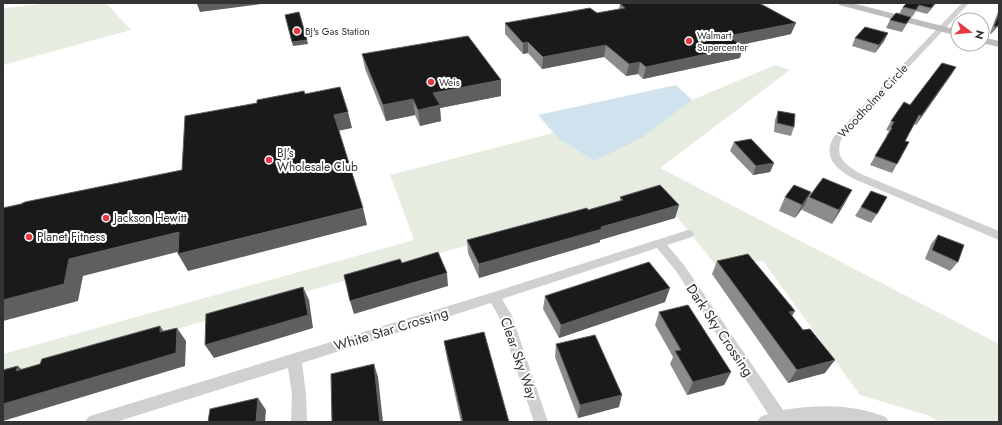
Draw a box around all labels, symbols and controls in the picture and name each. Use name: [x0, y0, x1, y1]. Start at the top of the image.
north arrow: [950, 12, 990, 52]
place label: BJ's Gas Station: [305, 24, 370, 39]
marker: BJ's Gas Station: [292, 26, 302, 36]
place label: Walmart Supercenter: [697, 28, 749, 55]
text: N: [971, 28, 989, 41]
marker: Walmart Supercenter: [684, 36, 694, 46]
street label: Woodholme Circle: [834, 60, 912, 142]
place label: Weis: [439, 75, 460, 90]
marker: Weis: [426, 77, 436, 87]
place label: BJ's Wholesale Club: [277, 144, 358, 176]
marker: BJ's Wholesale Club: [264, 155, 274, 165]
place label: Jackson Hewitt: [112, 209, 187, 227]
marker: Jackson Hewitt: [101, 213, 111, 223]
place label: Planet Fitness: [37, 228, 105, 246]
marker: Planet Fitness: [24, 232, 34, 242]
street label: Dark Sky Crossing: [682, 280, 758, 380]
street label: White Star Crossing: [331, 302, 451, 356]
street label: Clear Sky Way: [496, 314, 543, 402]

